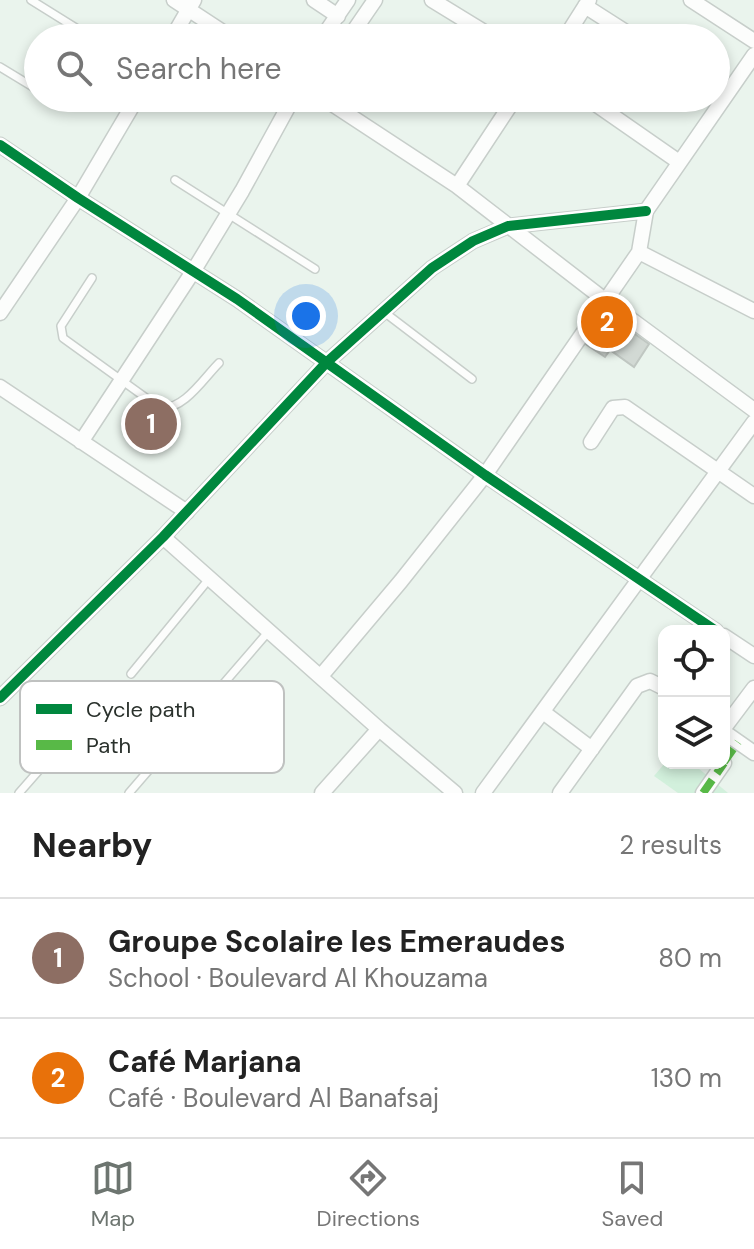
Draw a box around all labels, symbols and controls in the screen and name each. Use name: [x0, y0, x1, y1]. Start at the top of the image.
search box: [24, 24, 730, 112]
icon: search: [52, 46, 96, 90]
text: Search here: [116, 49, 282, 88]
pin: 2: [581, 292, 633, 352]
your location: [286, 296, 326, 336]
pin: 1: [125, 394, 177, 454]
map controls: [658, 625, 730, 769]
button: locate: [658, 625, 730, 697]
legend: [20, 681, 284, 773]
text: Cycle path: [86, 695, 196, 724]
button: layers: [658, 697, 730, 769]
text: Path: [86, 731, 131, 760]
text: Nearby: [32, 823, 152, 868]
text: 2 results: [619, 828, 722, 862]
text: Groupe Scolaire les Emeraudes: [108, 922, 565, 961]
text: 1: [53, 941, 63, 975]
text: 80 m: [658, 941, 722, 975]
text: School · Boulevard Al Khouzama: [108, 961, 488, 995]
text: Café Marjana: [108, 1042, 302, 1081]
text: 2: [50, 1061, 66, 1095]
text: 130 m: [651, 1061, 722, 1095]
text: Café · Boulevard Al Banafsaj: [108, 1081, 439, 1115]
tab: Map: [91, 1156, 135, 1233]
tab: Directions: [317, 1156, 420, 1233]
tab: Saved: [602, 1156, 663, 1233]

